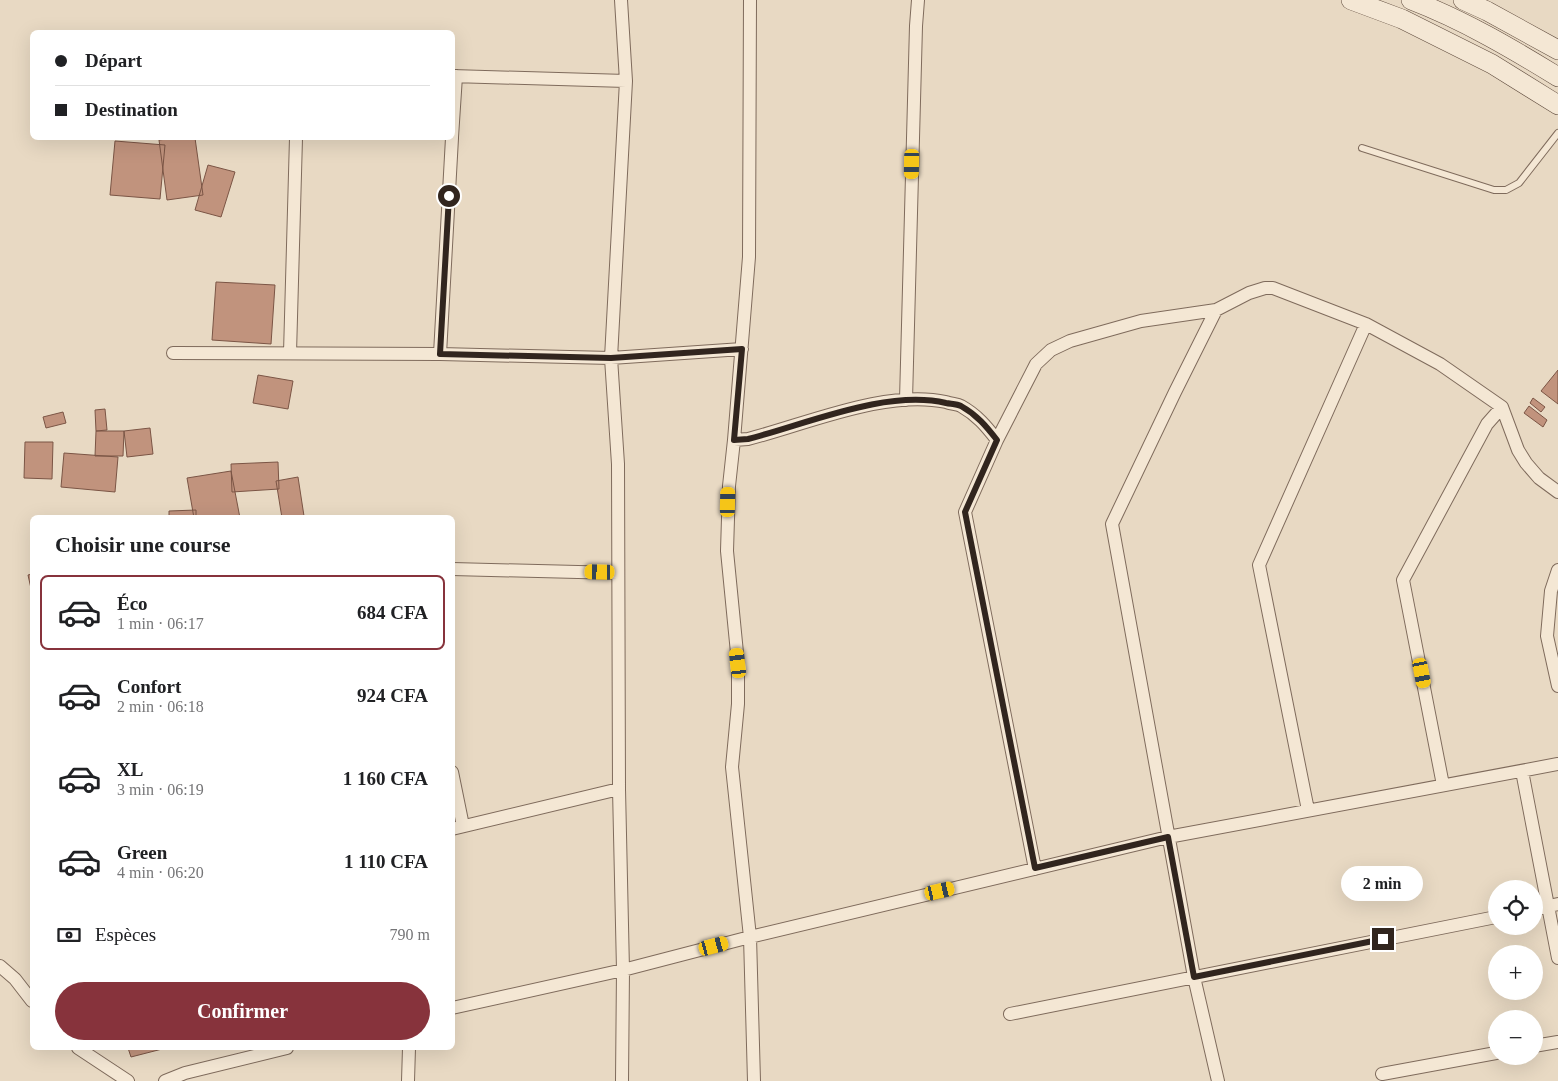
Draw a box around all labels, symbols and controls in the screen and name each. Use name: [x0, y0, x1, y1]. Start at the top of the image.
text: Départ: [85, 50, 142, 71]
text: Destination: [85, 99, 178, 120]
car: [904, 149, 919, 179]
route start: [438, 185, 460, 207]
car: [720, 487, 735, 517]
text: Choisir une course: [55, 532, 231, 557]
car: [584, 564, 615, 580]
icon: car: [57, 590, 102, 635]
text: Éco: [117, 593, 148, 614]
text: 684 CFA: [357, 602, 428, 623]
text: 1 min · 06:17: [117, 615, 204, 632]
car: [728, 647, 747, 679]
car: [1411, 657, 1432, 689]
icon: car: [57, 673, 102, 718]
text: Confort: [117, 676, 181, 697]
text: 924 CFA: [357, 685, 428, 706]
text: 2 min · 06:18: [117, 698, 204, 715]
icon: car: [57, 756, 102, 801]
text: XL: [117, 759, 143, 780]
text: 1 160 CFA: [343, 768, 428, 789]
text: 3 min · 06:19: [117, 781, 204, 798]
icon: car: [57, 839, 102, 884]
text: Green: [117, 842, 167, 863]
text: 1 110 CFA: [344, 851, 428, 872]
text: 4 min · 06:20: [117, 864, 204, 881]
callout: 2 min: [1342, 866, 1424, 902]
text: 2 min: [1363, 875, 1401, 892]
car: [923, 880, 956, 902]
map controls: [1488, 880, 1543, 1065]
button: locate: [1488, 880, 1543, 935]
icon: cash: [55, 921, 83, 949]
text: Espèces: [95, 924, 156, 945]
text: 790 m: [390, 926, 430, 943]
route end: [1372, 928, 1394, 950]
car: [697, 935, 730, 957]
button: +: [1488, 945, 1543, 1000]
button: Confirmer: [55, 982, 430, 1040]
button: −: [1488, 1010, 1543, 1065]

